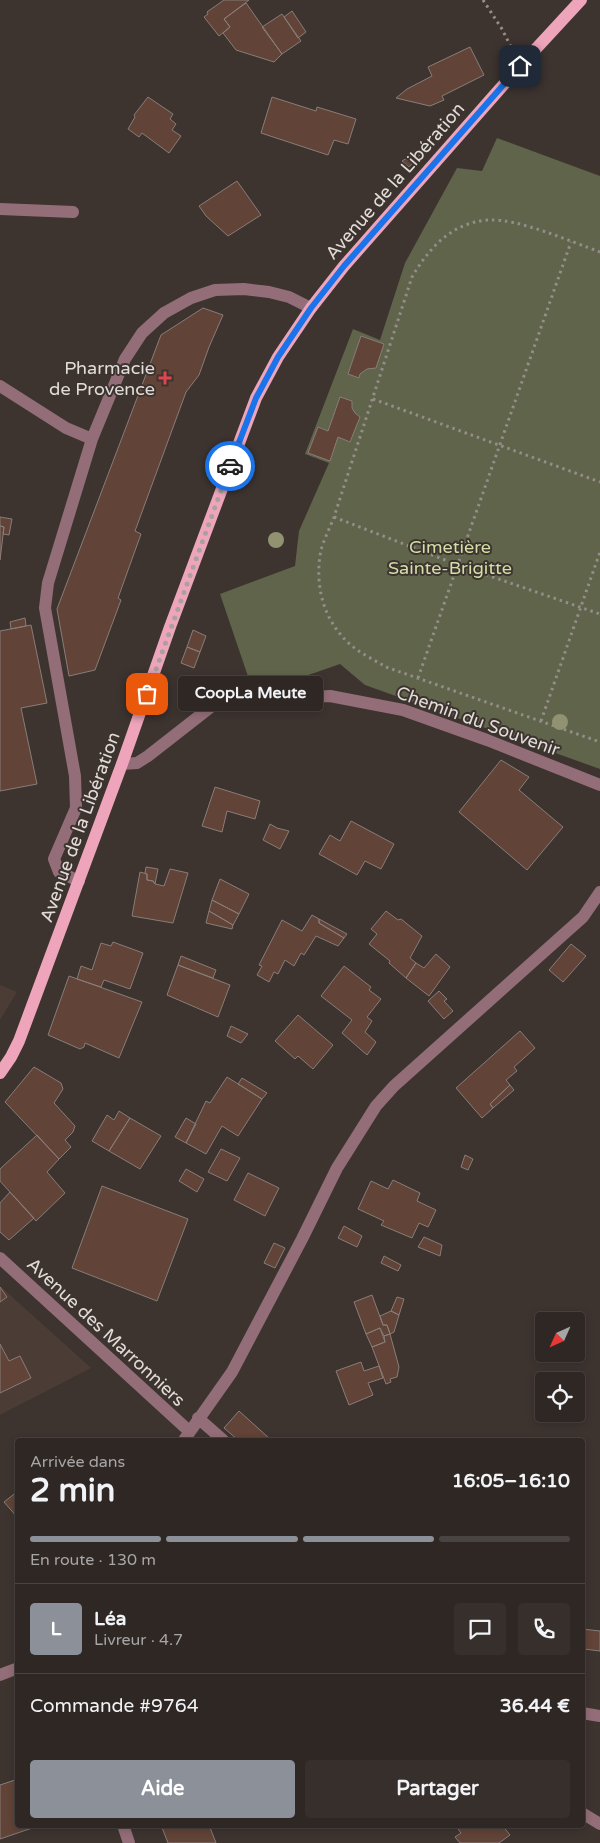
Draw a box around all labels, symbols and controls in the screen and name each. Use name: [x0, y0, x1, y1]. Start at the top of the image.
pin: [499, 45, 541, 87]
icon: home: [506, 52, 534, 80]
street label: Avenue de la Libération: [321, 98, 469, 264]
place label: Pharmacie de Provence: [49, 357, 155, 400]
marker: Pharmacie de Provence: [159, 372, 171, 384]
courier: [205, 441, 255, 491]
icon: car: [216, 452, 244, 480]
park label: Cimetière Sainte-Brigitte: [388, 536, 512, 579]
pin: [126, 673, 168, 715]
callout: CoopLa Meute: [177, 676, 322, 712]
icon: bag: [133, 680, 161, 708]
street label: Chemin du Souvenir: [393, 681, 563, 761]
text: CoopLa Meute: [195, 683, 306, 703]
street label: Avenue de la Libération: [35, 729, 125, 925]
street label: Avenue des Marronniers: [22, 1253, 190, 1411]
north arrow: [535, 1312, 585, 1362]
map controls: [535, 1312, 585, 1422]
button: locate: [535, 1372, 585, 1422]
text: Arrivée dans: [30, 1452, 125, 1472]
text: 16:05–16:10: [452, 1470, 570, 1492]
text: 2 min: [30, 1472, 115, 1510]
text: En route · 130 m: [30, 1550, 156, 1570]
button: chat: [454, 1603, 506, 1655]
button: phone: [518, 1603, 570, 1655]
text: Léa: [94, 1608, 126, 1630]
text: L: [51, 1618, 61, 1640]
text: Livreur · 4.7: [94, 1630, 183, 1650]
text: Commande #9764: [30, 1695, 199, 1717]
text: 36.44 €: [500, 1695, 570, 1717]
button: Aide: [30, 1760, 295, 1818]
button: Partager: [305, 1760, 570, 1818]

